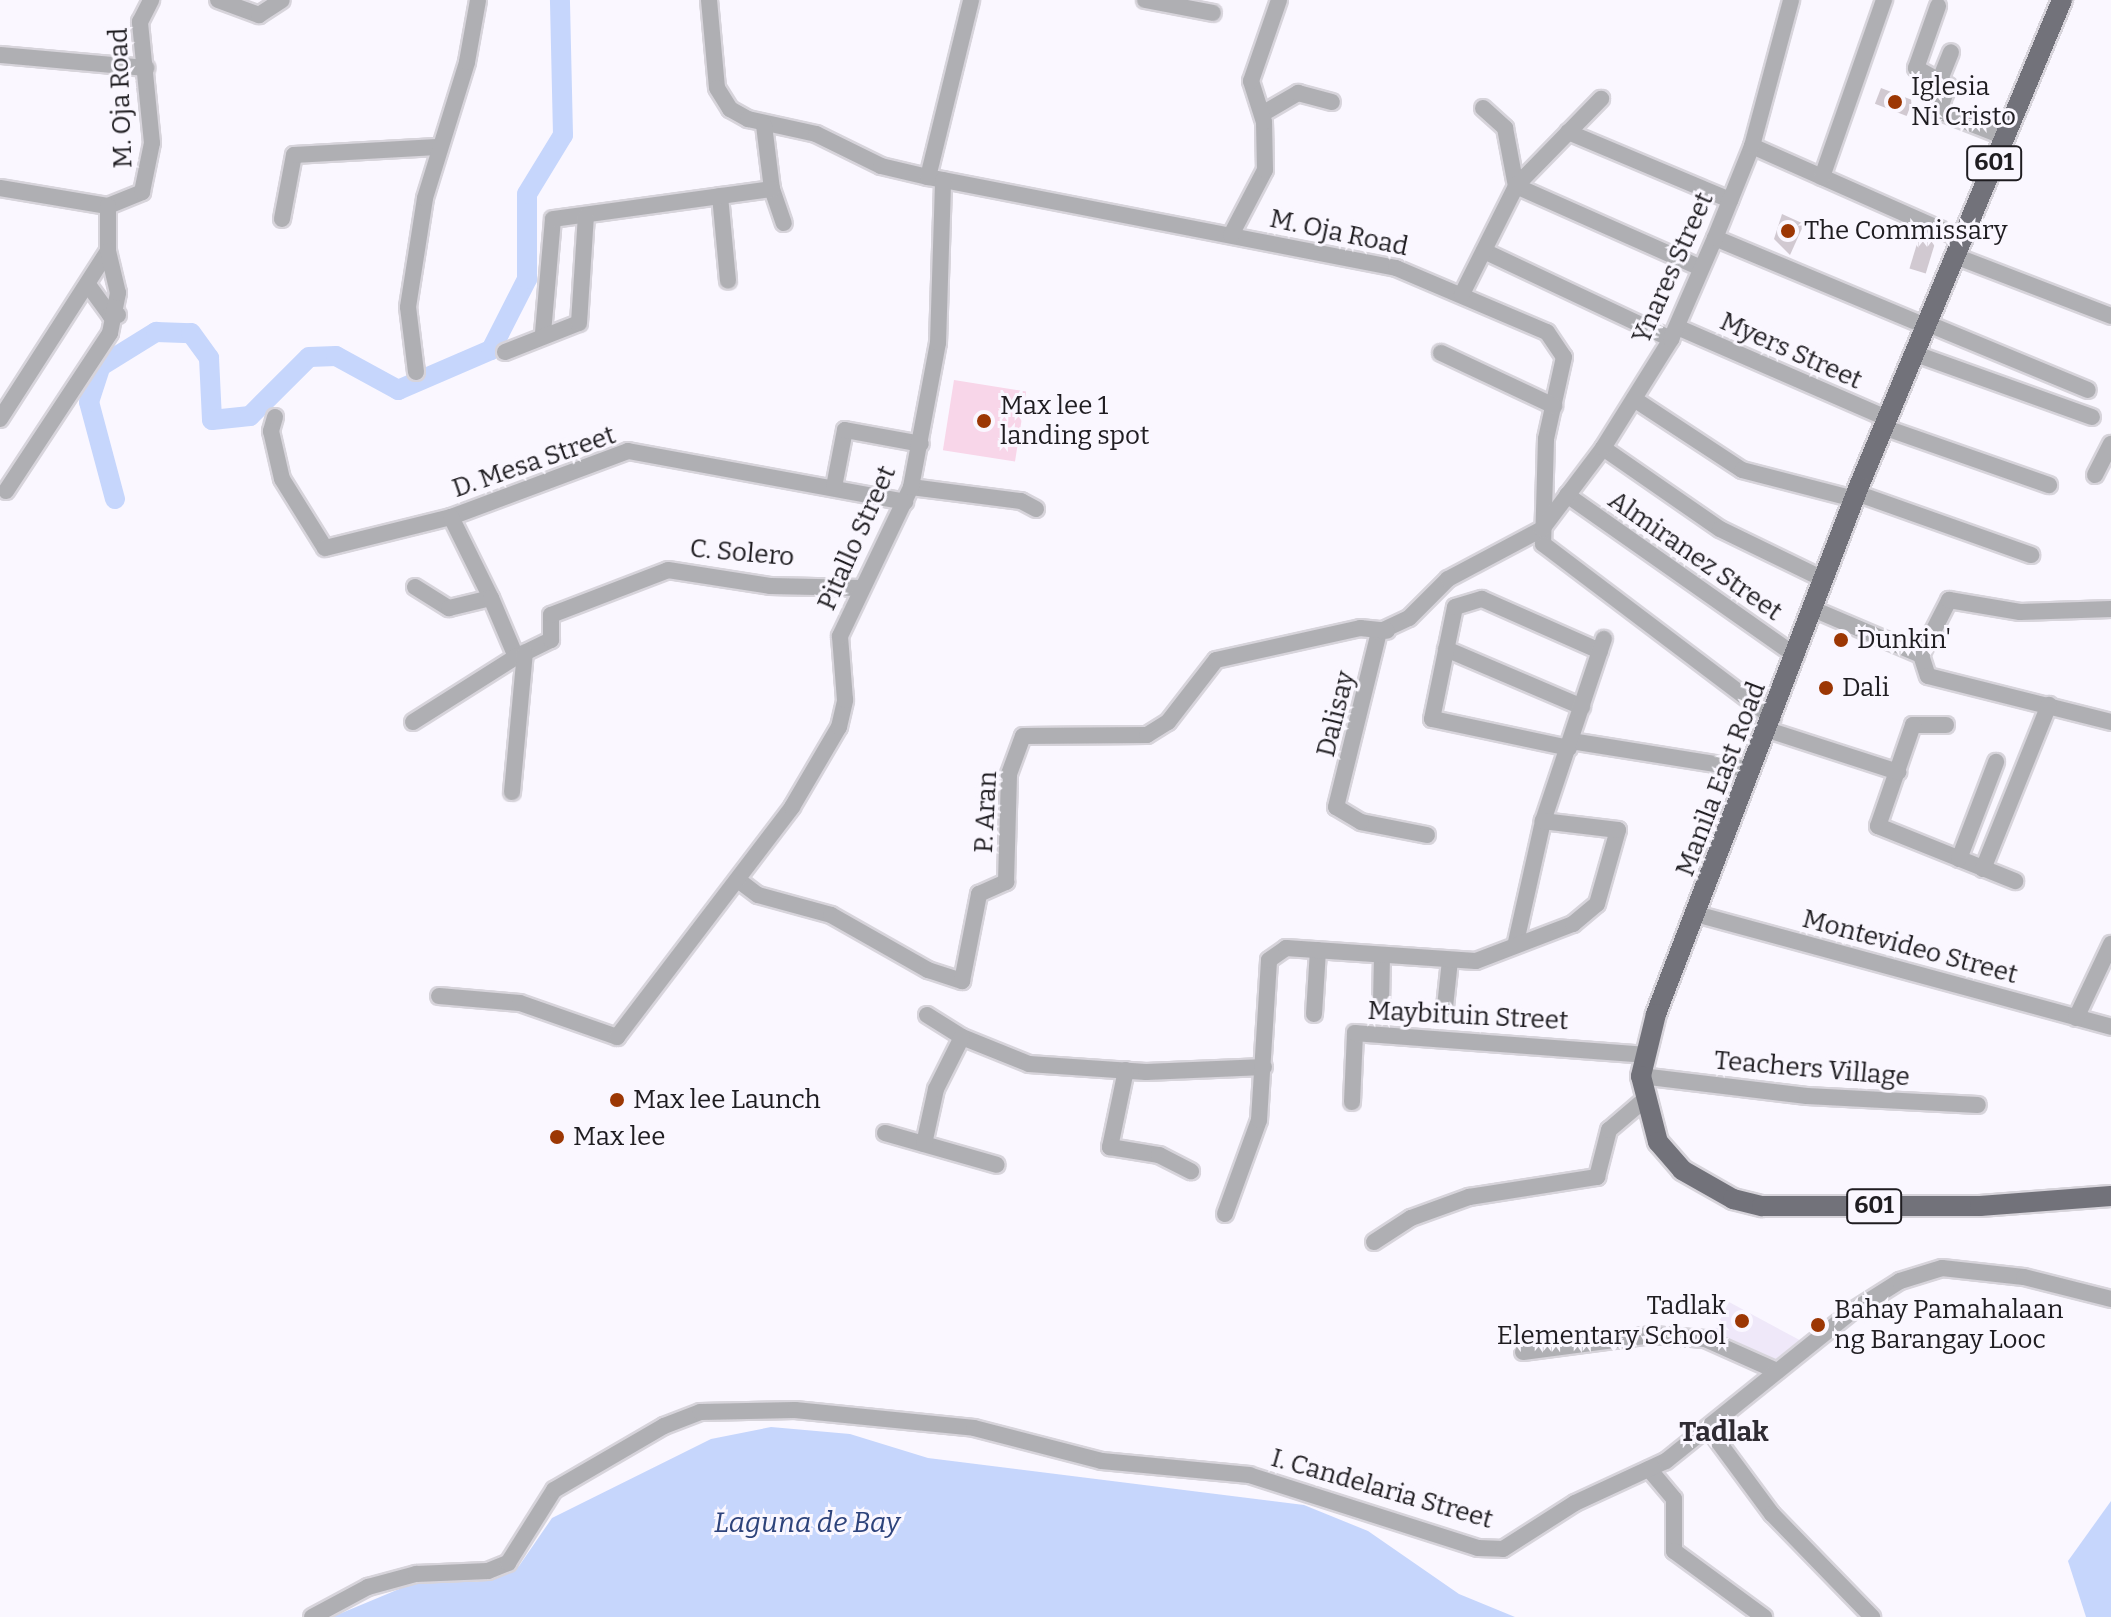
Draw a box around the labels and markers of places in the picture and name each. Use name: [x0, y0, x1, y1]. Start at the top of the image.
place label: Iglesia Ni Cristo: [1911, 71, 2016, 132]
marker: Iglesia Ni Cristo: [1886, 93, 1904, 111]
place label: The Commissary: [1804, 215, 2008, 247]
marker: The Commissary: [1779, 222, 1797, 240]
place label: Max lee 1 landing spot: [1000, 390, 1149, 452]
marker: Max lee 1 landing spot: [975, 412, 993, 430]
place label: Dunkin': [1857, 624, 1951, 656]
marker: Dunkin': [1832, 631, 1850, 649]
place label: Dali: [1842, 672, 1890, 704]
marker: Dali: [1817, 679, 1835, 697]
place label: Max lee Launch: [633, 1084, 821, 1116]
marker: Max lee Launch: [608, 1091, 626, 1109]
place label: Max lee: [573, 1121, 665, 1153]
marker: Max lee: [548, 1128, 566, 1146]
place label: Tadlak Elementary School: [1497, 1290, 1726, 1352]
place label: Bahay Pamahalaan ng Barangay Looc: [1834, 1294, 2063, 1356]
marker: Tadlak Elementary School: [1733, 1312, 1751, 1330]
marker: Bahay Pamahalaan ng Barangay Looc: [1809, 1316, 1827, 1334]

